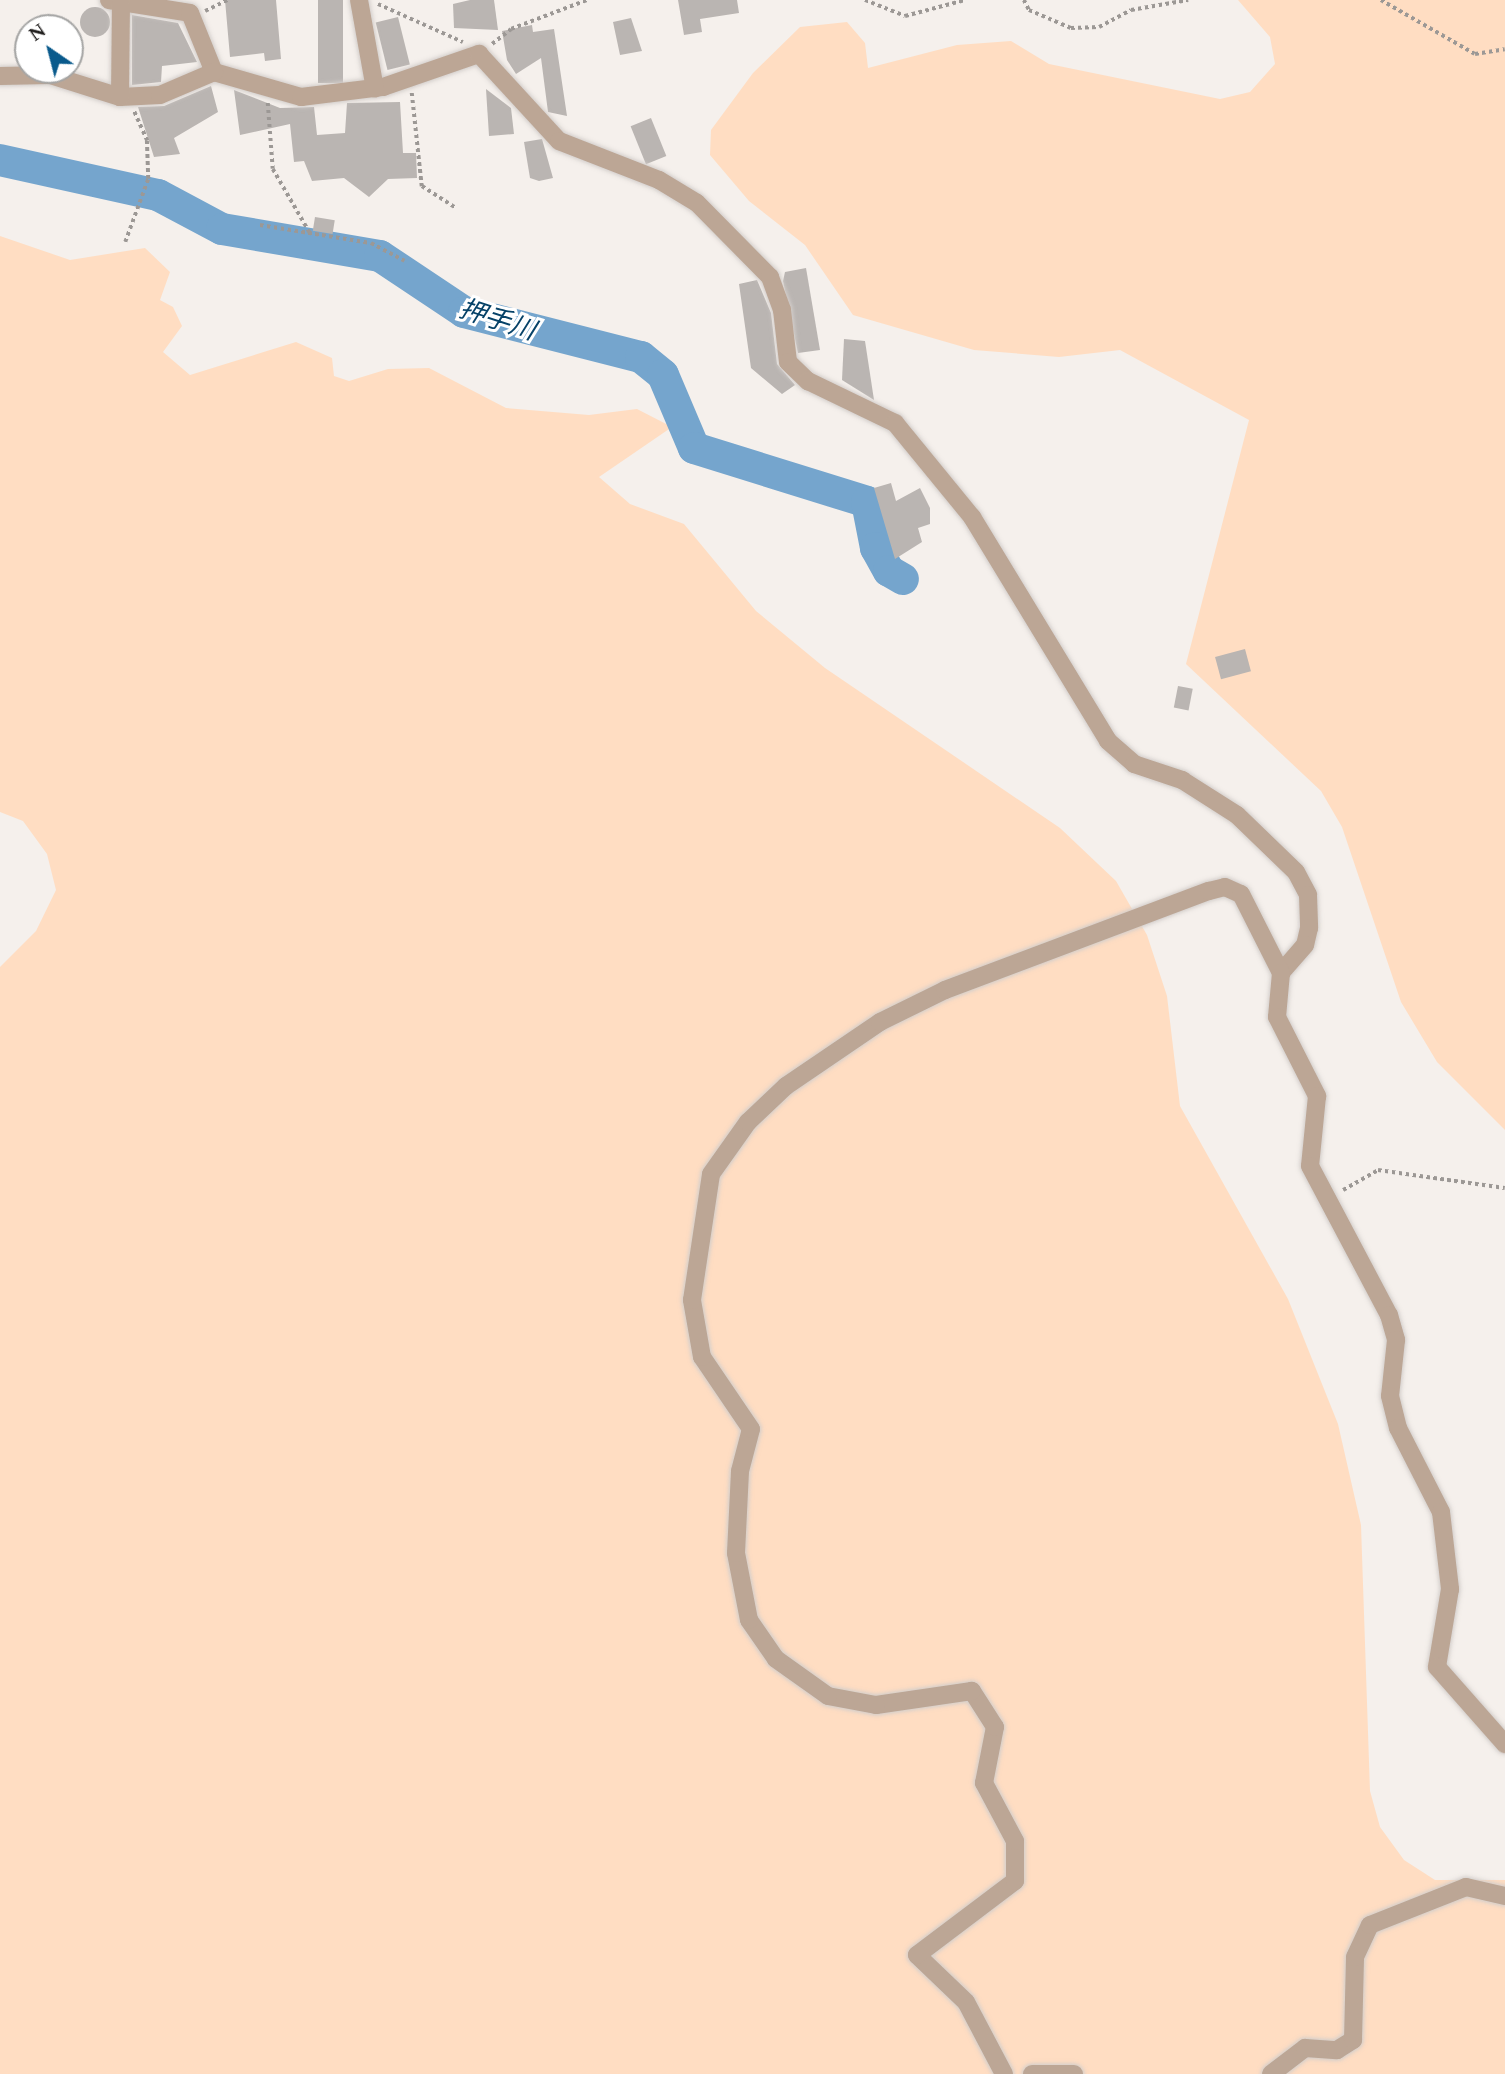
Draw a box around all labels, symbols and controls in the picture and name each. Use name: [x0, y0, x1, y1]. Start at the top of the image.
north arrow: [14, 14, 84, 84]
text: N: [23, 17, 52, 49]
water label: 押手川: [455, 294, 539, 348]

